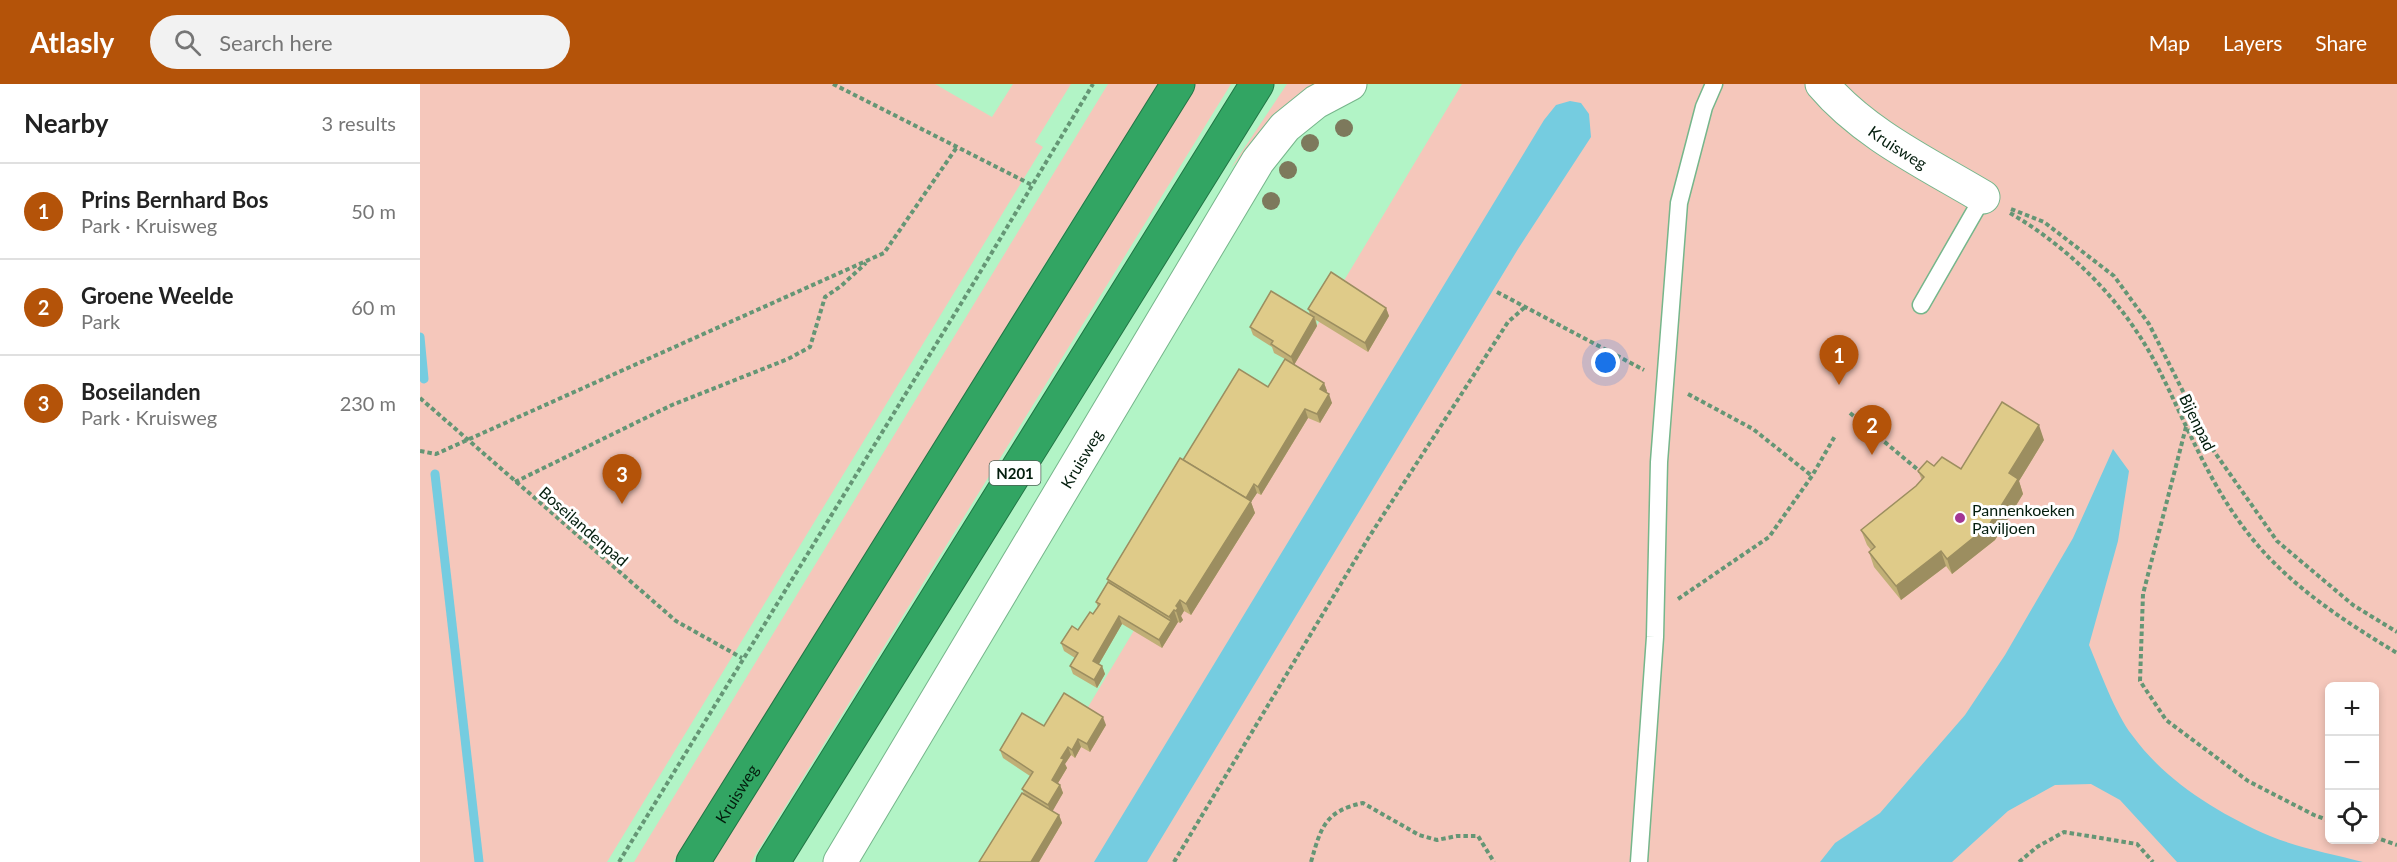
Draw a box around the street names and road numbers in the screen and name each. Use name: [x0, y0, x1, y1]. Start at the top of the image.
street label: Kruisweg: [1865, 121, 1931, 172]
street label: Bijenpad: [2176, 390, 2220, 454]
street label: Kruisweg: [1056, 425, 1106, 491]
road number: N201: [990, 461, 1040, 485]
street label: Boseilandenpad: [536, 482, 632, 570]
street label: Kruisweg: [710, 760, 761, 826]

